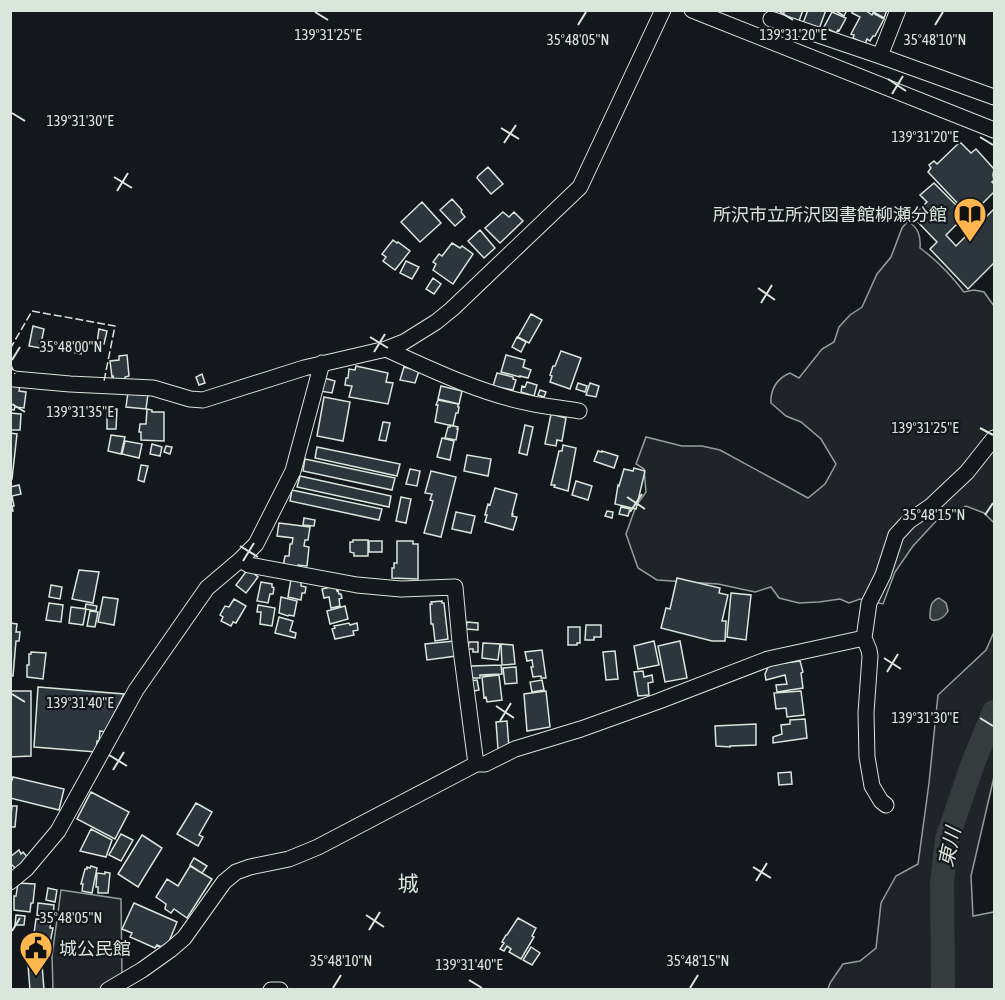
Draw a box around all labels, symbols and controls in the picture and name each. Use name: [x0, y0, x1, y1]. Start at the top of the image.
text: 139°31'25"E: [294, 26, 362, 43]
text: 139°31'20"E: [759, 26, 827, 43]
text: 35°48'05"N: [547, 31, 609, 48]
text: 35°48'10"N: [904, 31, 966, 48]
text: 139°31'30"E: [46, 112, 114, 129]
text: 139°31'20"E: [891, 128, 959, 145]
library icon: 所沢市立所沢図書館柳瀬分館: [952, 196, 988, 243]
place label: 所沢市立所沢図書館柳瀬分館: [713, 204, 947, 225]
text: 35°48'00"N: [40, 338, 102, 355]
text: 139°31'35"E: [46, 403, 114, 420]
text: 139°31'25"E: [891, 419, 959, 436]
text: 35°48'15"N: [903, 506, 965, 523]
text: 139°31'40"E: [46, 694, 114, 711]
text: 139°31'30"E: [891, 709, 959, 726]
water label: 東川: [934, 823, 965, 869]
district label: 城: [398, 871, 419, 895]
text: 35°48'05"N: [40, 909, 102, 926]
public building icon: 城公民館: [18, 930, 54, 977]
place label: 城公民館: [59, 938, 131, 959]
text: 35°48'10"N: [310, 952, 372, 969]
text: 35°48'15"N: [667, 952, 729, 969]
text: 139°31'40"E: [435, 956, 503, 973]

